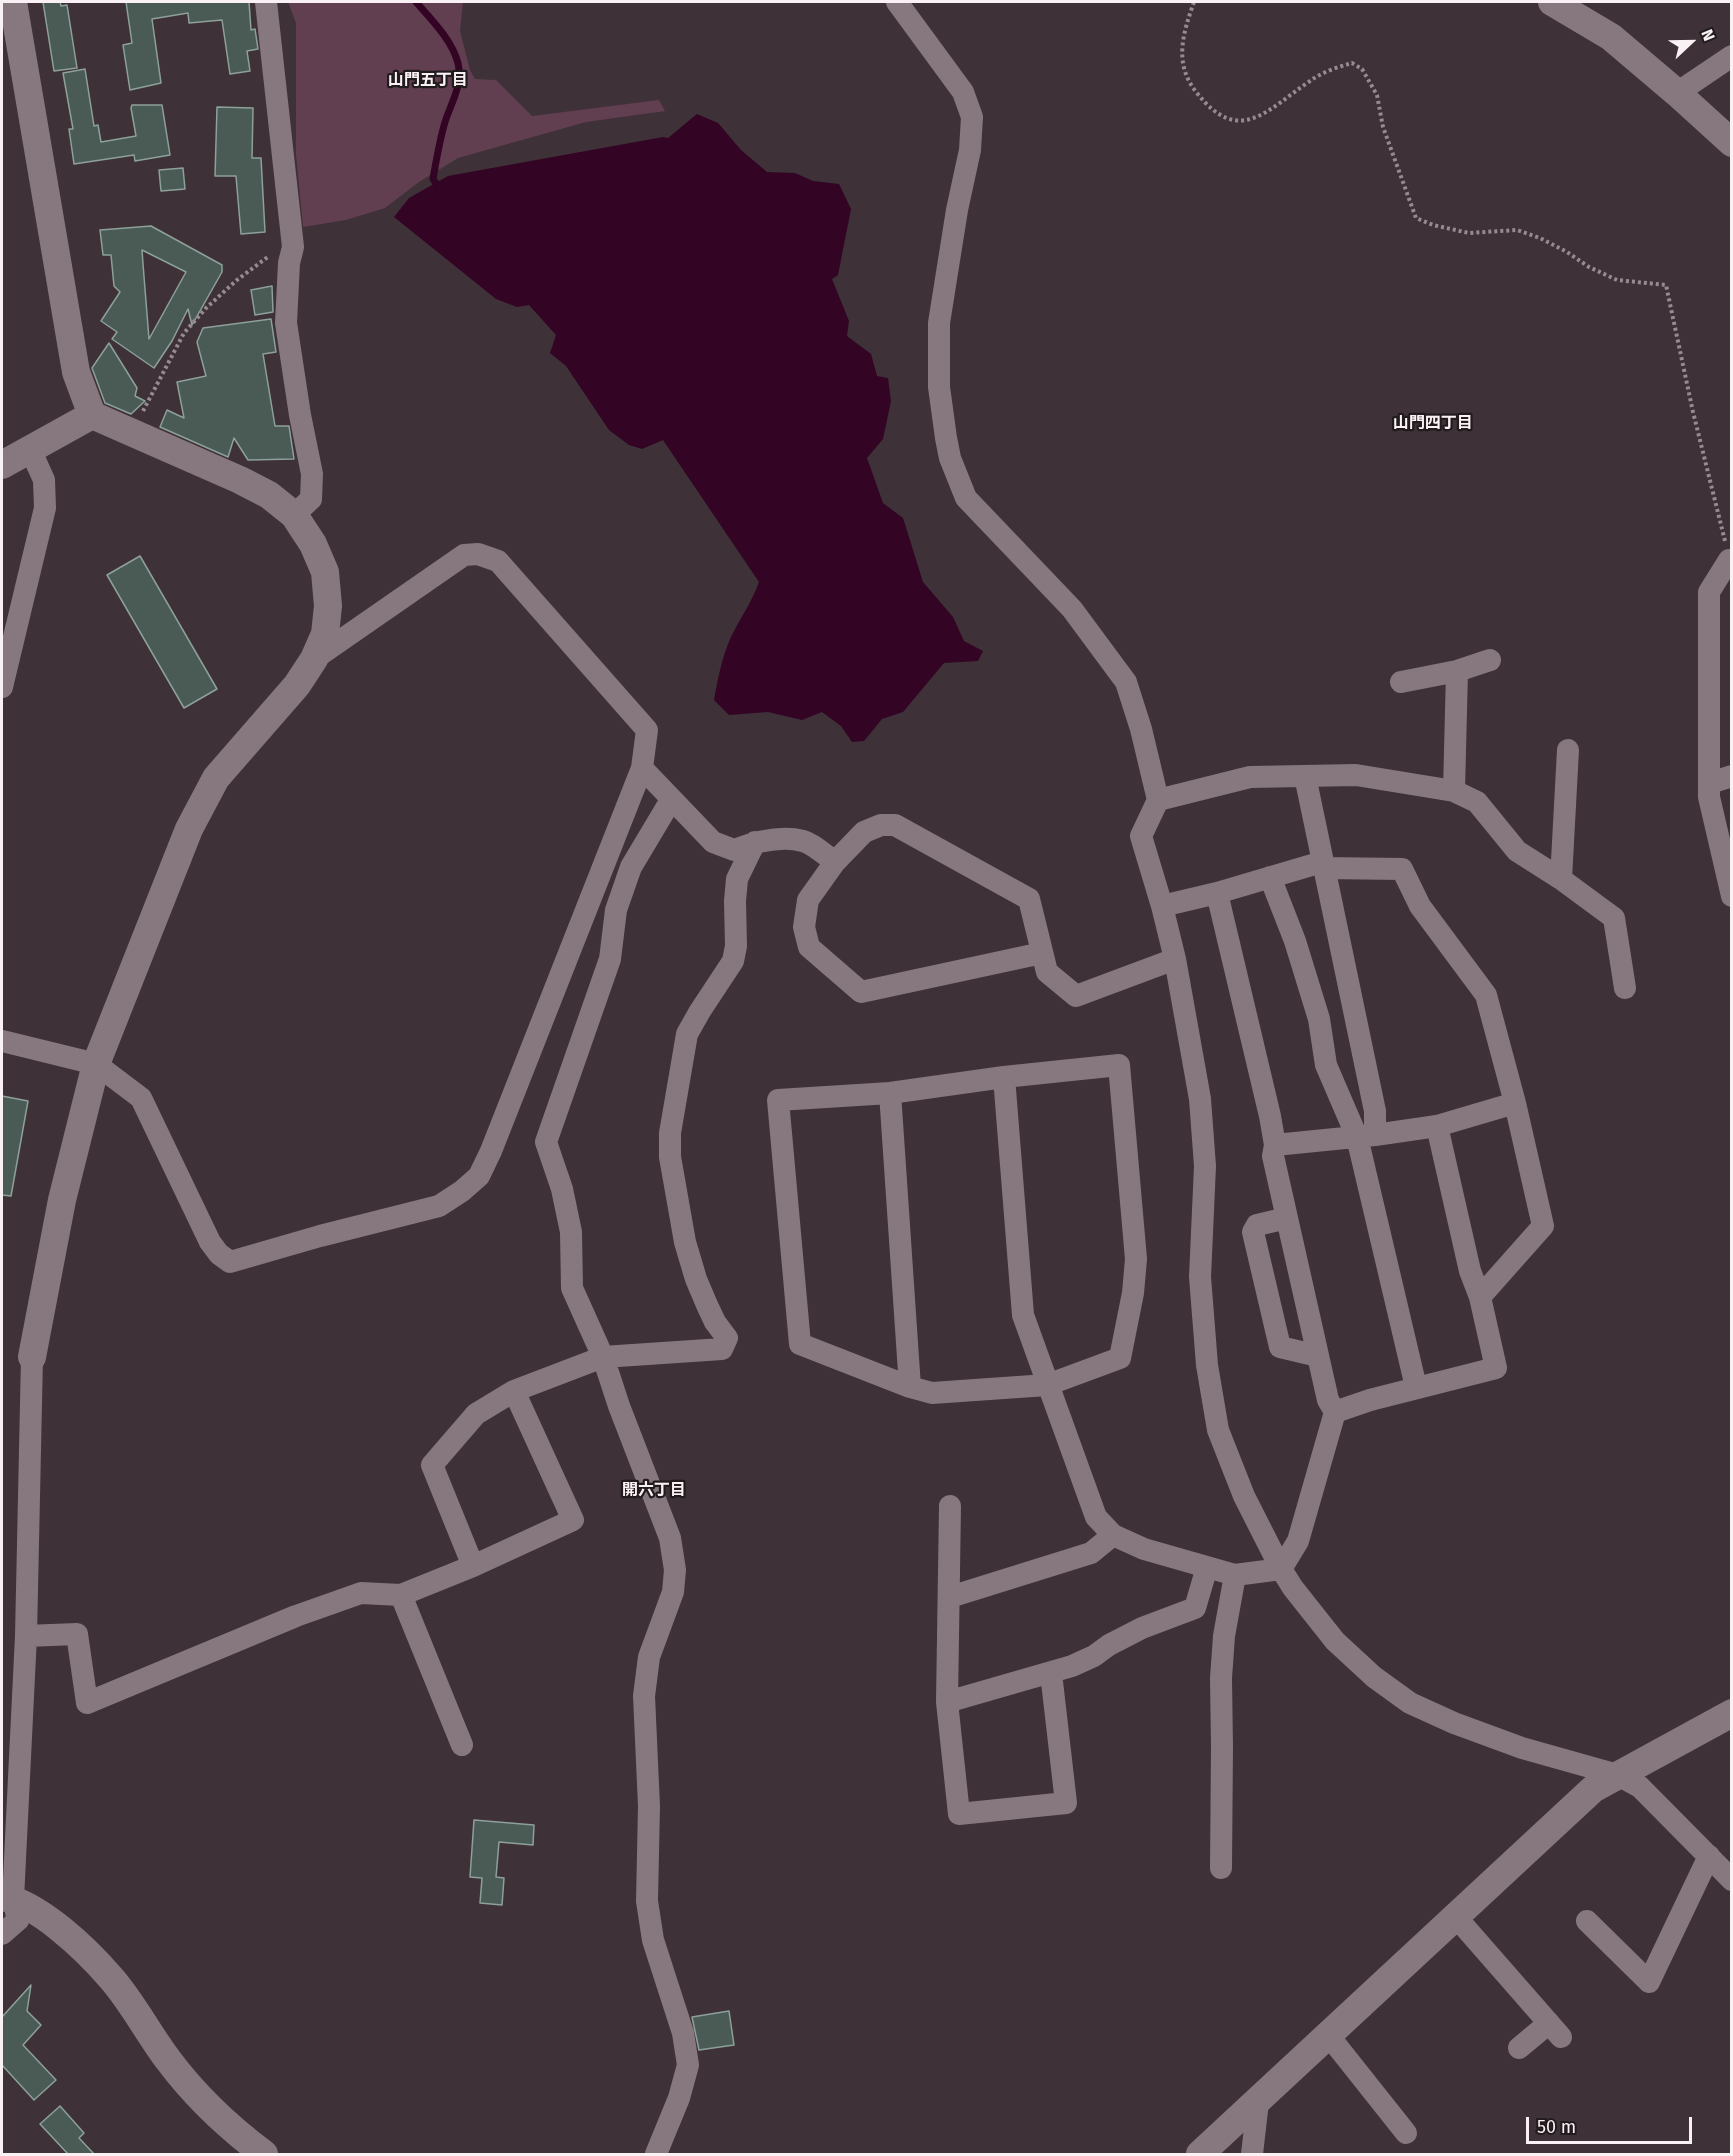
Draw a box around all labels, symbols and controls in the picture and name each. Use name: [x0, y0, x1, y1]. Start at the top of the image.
north arrow: [1661, 12, 1721, 72]
text: N: [1697, 27, 1719, 44]
district label: 山門五丁目: [388, 71, 468, 91]
district label: 山門四丁目: [1393, 414, 1473, 434]
district label: 開六丁目: [622, 1481, 686, 1501]
scale bar: [1529, 2105, 1696, 2143]
text: 50 m: [1537, 2116, 1576, 2138]

